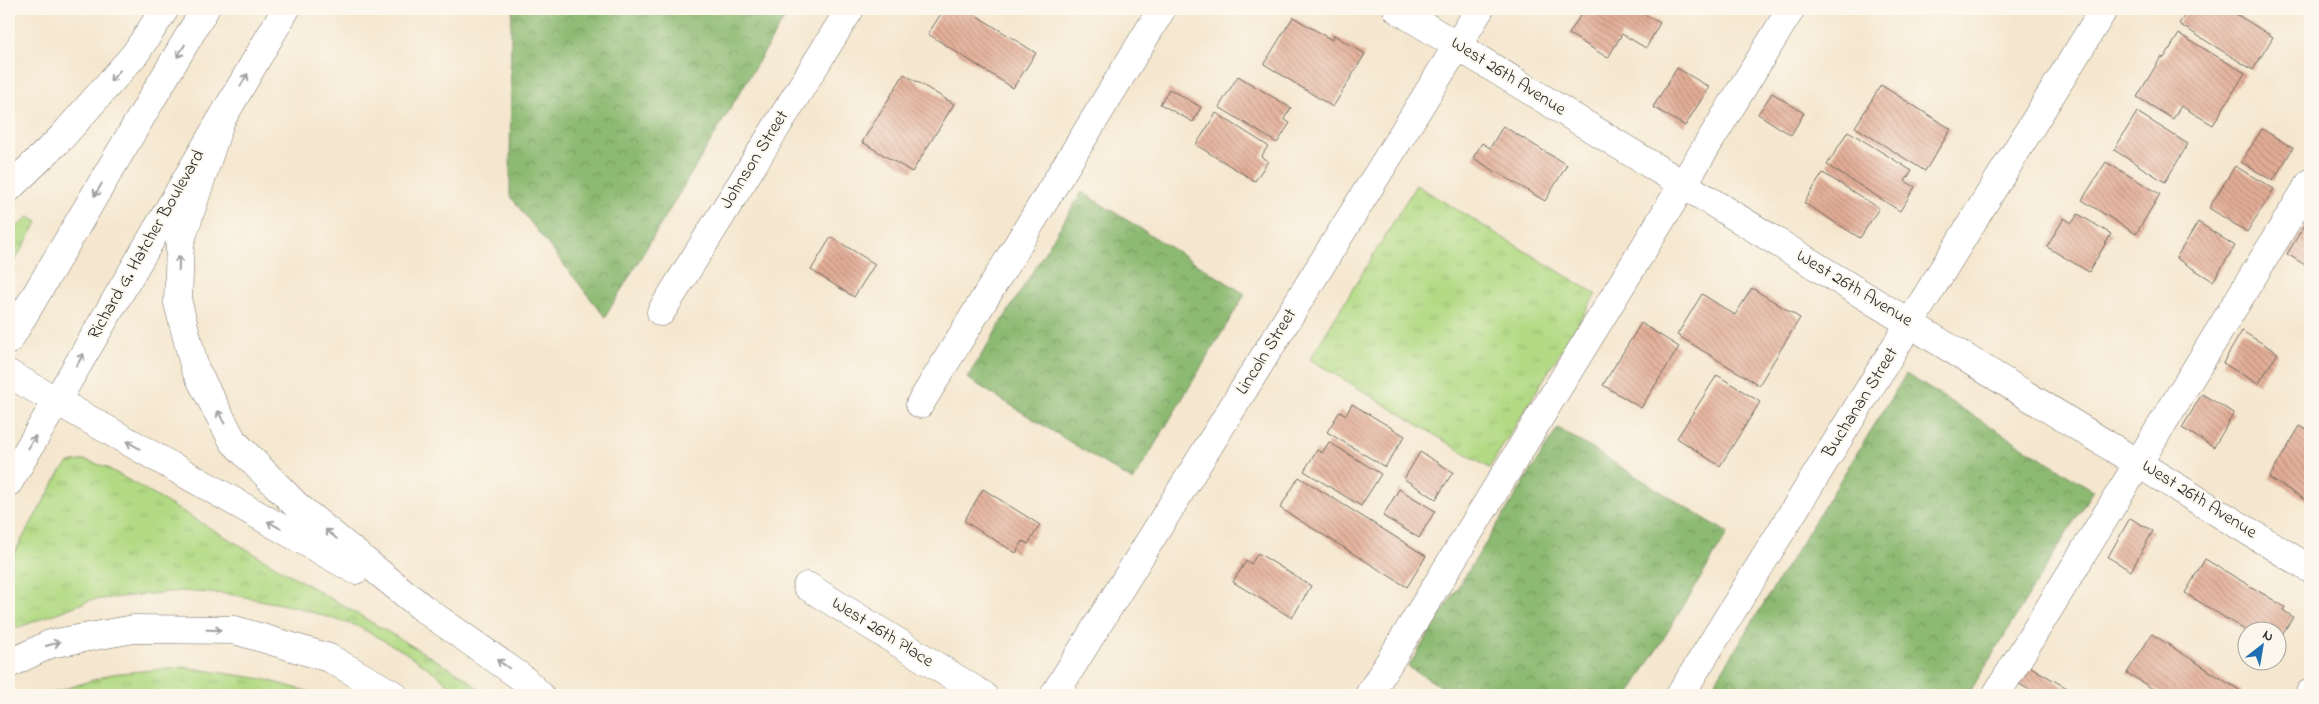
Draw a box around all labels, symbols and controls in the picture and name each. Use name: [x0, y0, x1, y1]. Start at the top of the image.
street label: West 26th Avenue: [1445, 31, 1571, 123]
one-way arrow: [175, 43, 185, 57]
one-way arrow: [110, 69, 121, 82]
one-way arrow: [240, 74, 250, 88]
street label: Johnson Street: [714, 105, 796, 215]
street label: Richard G. Hatcher Boulevard: [82, 145, 212, 345]
one-way arrow: [92, 183, 102, 197]
street label: West 26th Avenue: [1791, 244, 1918, 334]
one-way arrow: [175, 255, 184, 271]
street label: Lincoln Street: [1230, 304, 1304, 400]
street label: Buchanan Street: [1816, 343, 1905, 464]
one-way arrow: [75, 352, 85, 367]
one-way arrow: [215, 410, 225, 425]
one-way arrow: [27, 434, 37, 449]
one-way arrow: [125, 440, 140, 450]
street label: West 26th Avenue: [2136, 454, 2262, 546]
one-way arrow: [268, 519, 282, 529]
one-way arrow: [325, 529, 338, 540]
street label: West 26th Place: [826, 591, 939, 675]
north arrow: [2236, 622, 2286, 672]
one-way arrow: [206, 625, 222, 635]
text: N: [2258, 625, 2277, 648]
one-way arrow: [44, 639, 60, 648]
one-way arrow: [496, 659, 510, 669]

